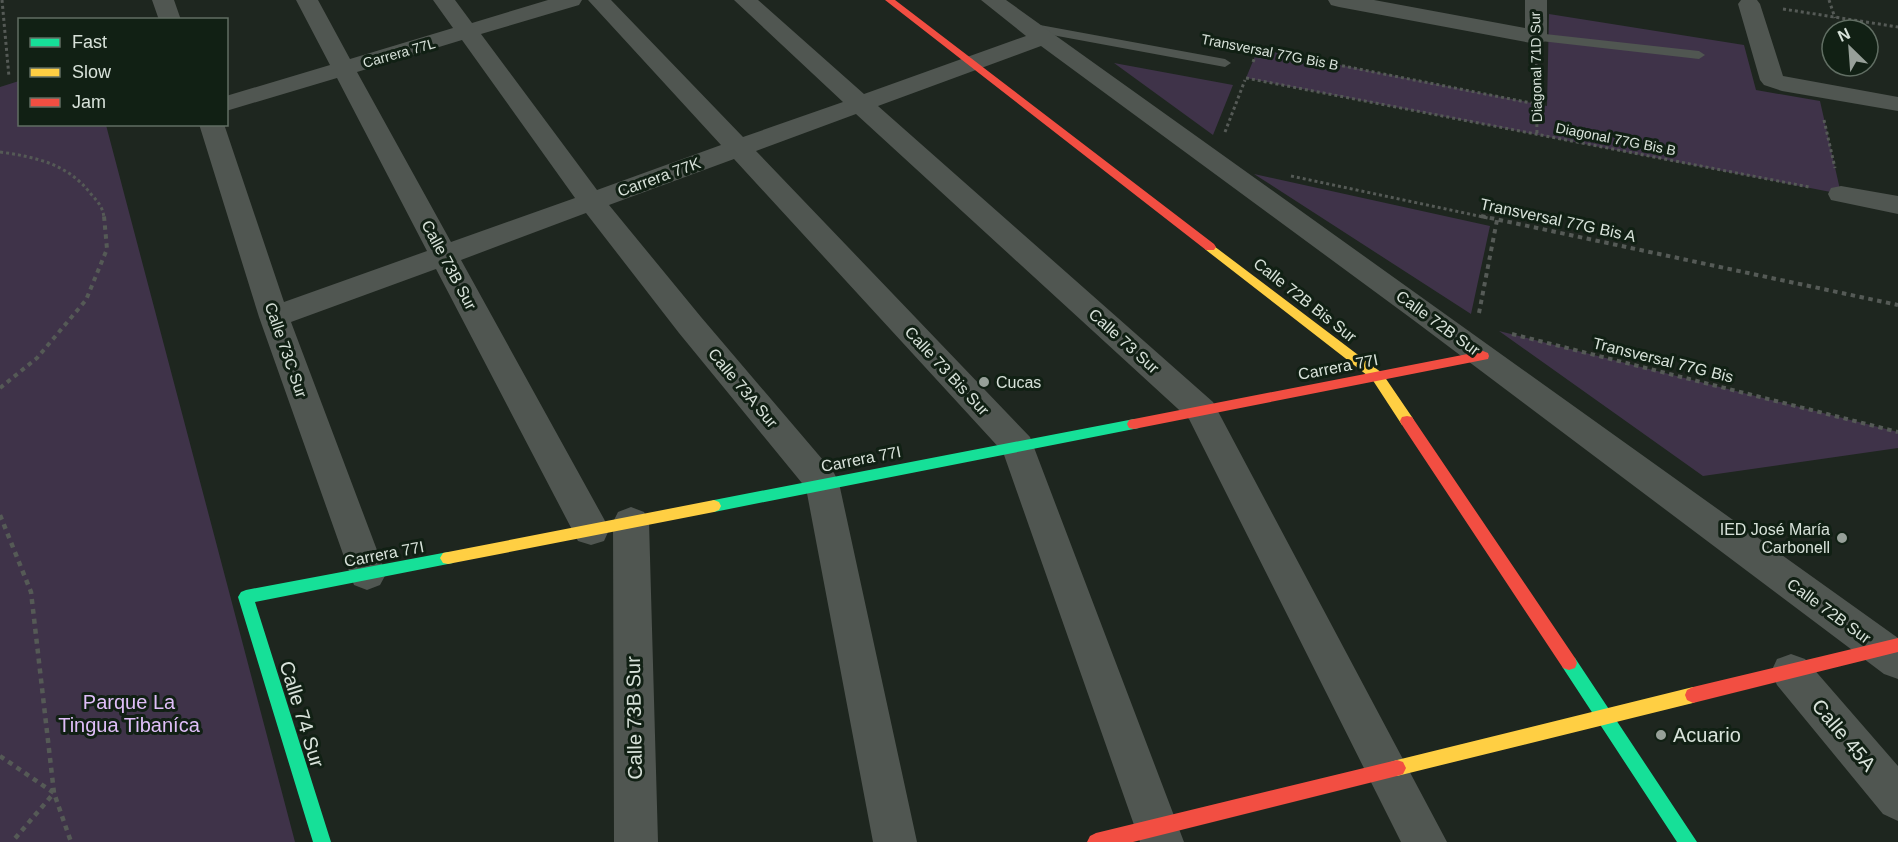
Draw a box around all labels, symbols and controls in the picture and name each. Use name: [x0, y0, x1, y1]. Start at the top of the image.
street label: Diagonal 71D Sur: [1527, 11, 1545, 122]
legend: [18, 18, 228, 126]
north arrow: [1820, 18, 1880, 78]
text: N: [1835, 25, 1853, 45]
street label: Transversal 77G Bis B: [1200, 31, 1340, 73]
text: Fast: [72, 32, 107, 52]
street label: Carrera 77L: [361, 35, 437, 71]
text: Slow: [72, 62, 112, 82]
text: Jam: [72, 92, 106, 112]
street label: Diagonal 77G Bis B: [1555, 119, 1677, 159]
street label: Carrera 77K: [615, 154, 703, 200]
street label: Transversal 77G Bis A: [1479, 195, 1638, 245]
street label: Calle 73B Sur: [418, 217, 480, 313]
street label: Calle 72B Bis Sur: [1250, 255, 1360, 346]
street label: Calle 72B Sur: [1393, 287, 1483, 359]
street label: Calle 73C Sur: [262, 300, 310, 400]
street label: Calle 73 Sur: [1086, 305, 1163, 377]
street label: Calle 73 Bis Sur: [902, 323, 993, 419]
street label: Transversal 77G Bis: [1591, 334, 1735, 386]
street label: Calle 73A Sur: [705, 345, 781, 431]
street label: Carrera 77I: [1297, 351, 1379, 383]
place label: Cucas: [996, 374, 1041, 391]
marker: Cucas: [977, 375, 991, 389]
street label: Carrera 77I: [820, 443, 902, 475]
place label: IED José María Carbonell: [1720, 521, 1830, 556]
marker: IED José María Carbonell: [1835, 531, 1849, 545]
street label: Carrera 77I: [343, 538, 425, 570]
street label: Calle 72B Sur: [1784, 575, 1874, 647]
street label: Calle 73B Sur: [622, 656, 646, 780]
street label: Calle 74 Sur: [275, 658, 329, 770]
park label: Parque La Tingua Tibaníca: [58, 691, 201, 736]
street label: Calle 45A: [1808, 695, 1881, 776]
place label: Acuario: [1673, 724, 1741, 746]
marker: Acuario: [1654, 728, 1668, 742]

